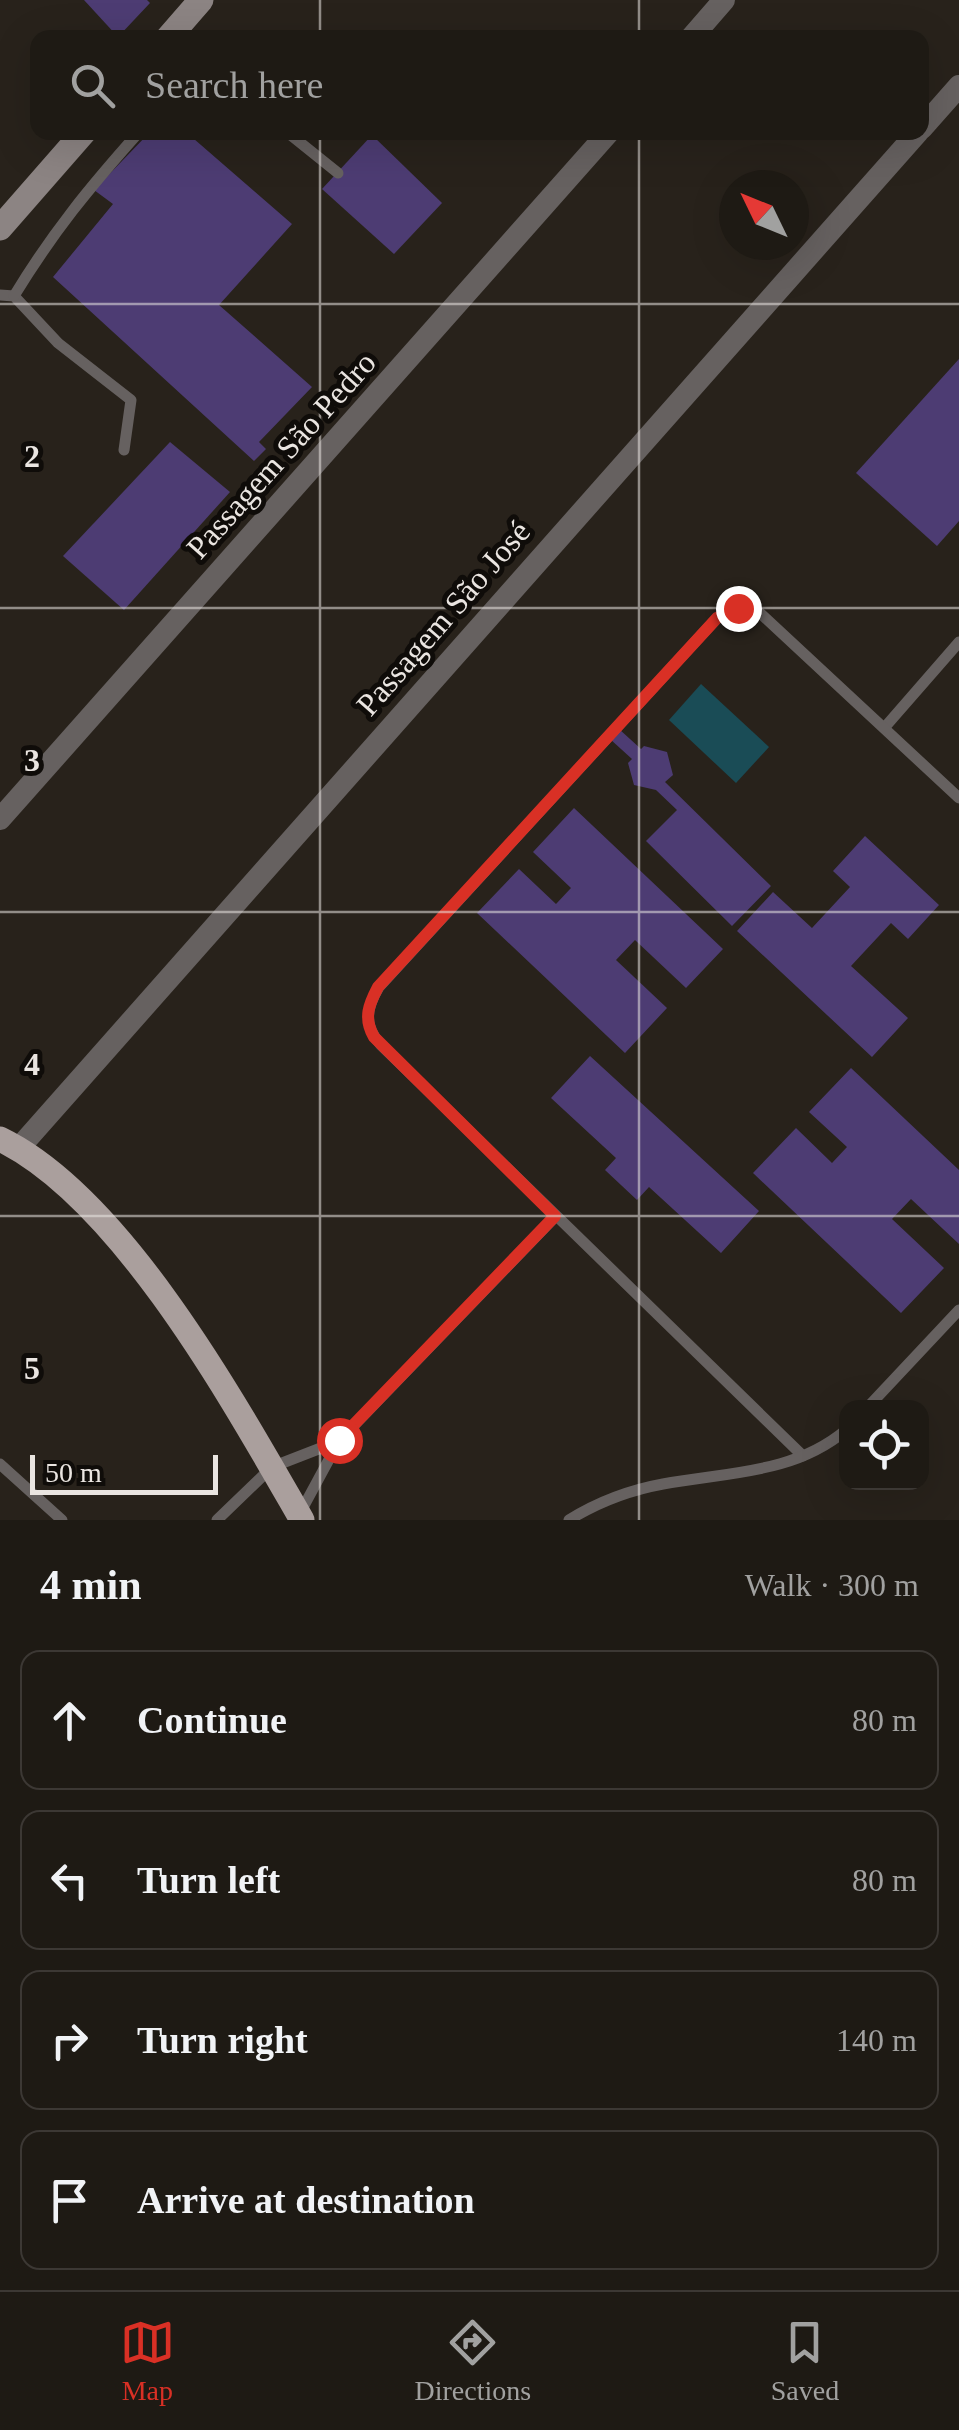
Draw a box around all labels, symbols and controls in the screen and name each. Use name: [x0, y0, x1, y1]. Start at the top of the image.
search box: [30, 30, 929, 140]
icon: search: [65, 58, 120, 113]
text: Search here: [145, 64, 323, 106]
north arrow: [719, 170, 809, 260]
street label: Passagem São Pedro: [179, 345, 383, 565]
text: 2: [24, 438, 40, 474]
street label: Passagem São José: [349, 514, 537, 722]
route end: [716, 586, 762, 632]
text: 3: [24, 742, 40, 778]
text: 4: [24, 1046, 40, 1082]
text: 5: [24, 1350, 40, 1386]
map controls: [839, 1400, 929, 1490]
button: locate: [839, 1400, 929, 1490]
route start: [317, 1418, 363, 1464]
scale bar: [30, 1450, 218, 1494]
text: 50 m: [45, 1457, 102, 1488]
text: 4 min: [40, 1562, 142, 1608]
text: Walk · 300 m: [745, 1567, 919, 1603]
icon: ahead: [42, 1693, 97, 1748]
text: Continue: [137, 1699, 287, 1741]
text: 80 m: [852, 1702, 917, 1738]
icon: left: [42, 1853, 97, 1908]
text: Turn left: [137, 1859, 280, 1901]
text: 80 m: [852, 1862, 917, 1898]
icon: right: [42, 2013, 97, 2068]
text: Turn right: [137, 2019, 308, 2061]
text: 140 m: [836, 2022, 917, 2058]
icon: arrive: [42, 2173, 97, 2228]
text: Arrive at destination: [137, 2179, 475, 2221]
tab: Map: [120, 2315, 175, 2407]
tab: Directions: [414, 2315, 531, 2407]
tab: Saved: [771, 2315, 839, 2407]

